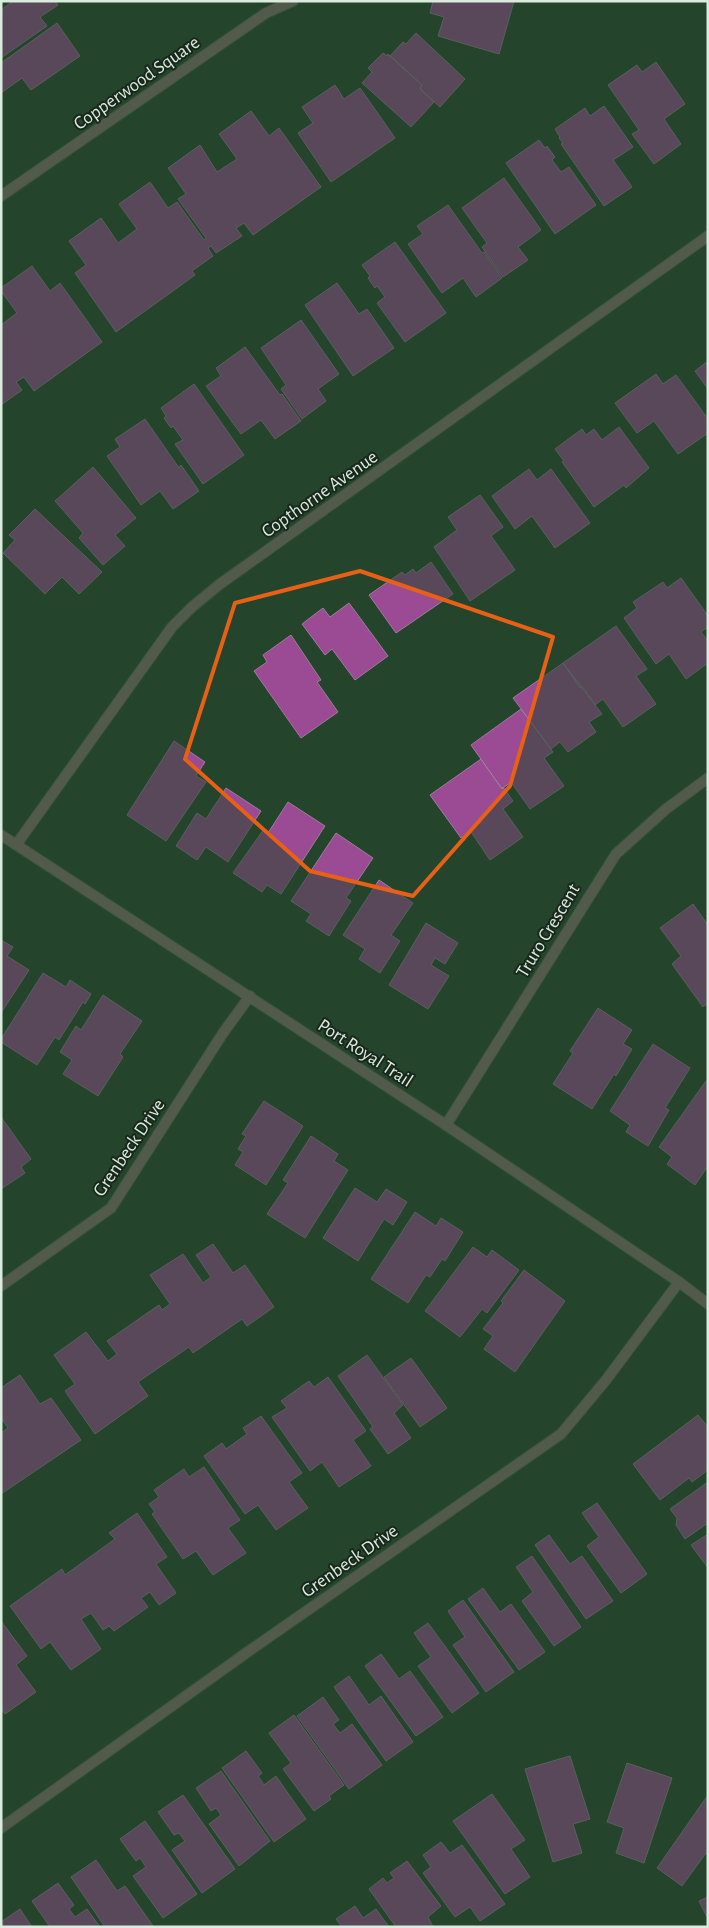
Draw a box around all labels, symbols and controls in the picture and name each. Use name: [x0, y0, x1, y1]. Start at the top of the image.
street label: Copperwood Square: [70, 33, 203, 134]
street label: Copthorne Avenue: [258, 447, 381, 541]
street label: Truro Crescent: [513, 881, 584, 981]
street label: Port Royal Trail: [314, 1016, 416, 1091]
street label: Grenbeck Drive: [90, 1096, 169, 1200]
street label: Grenbeck Drive: [298, 1521, 402, 1601]

